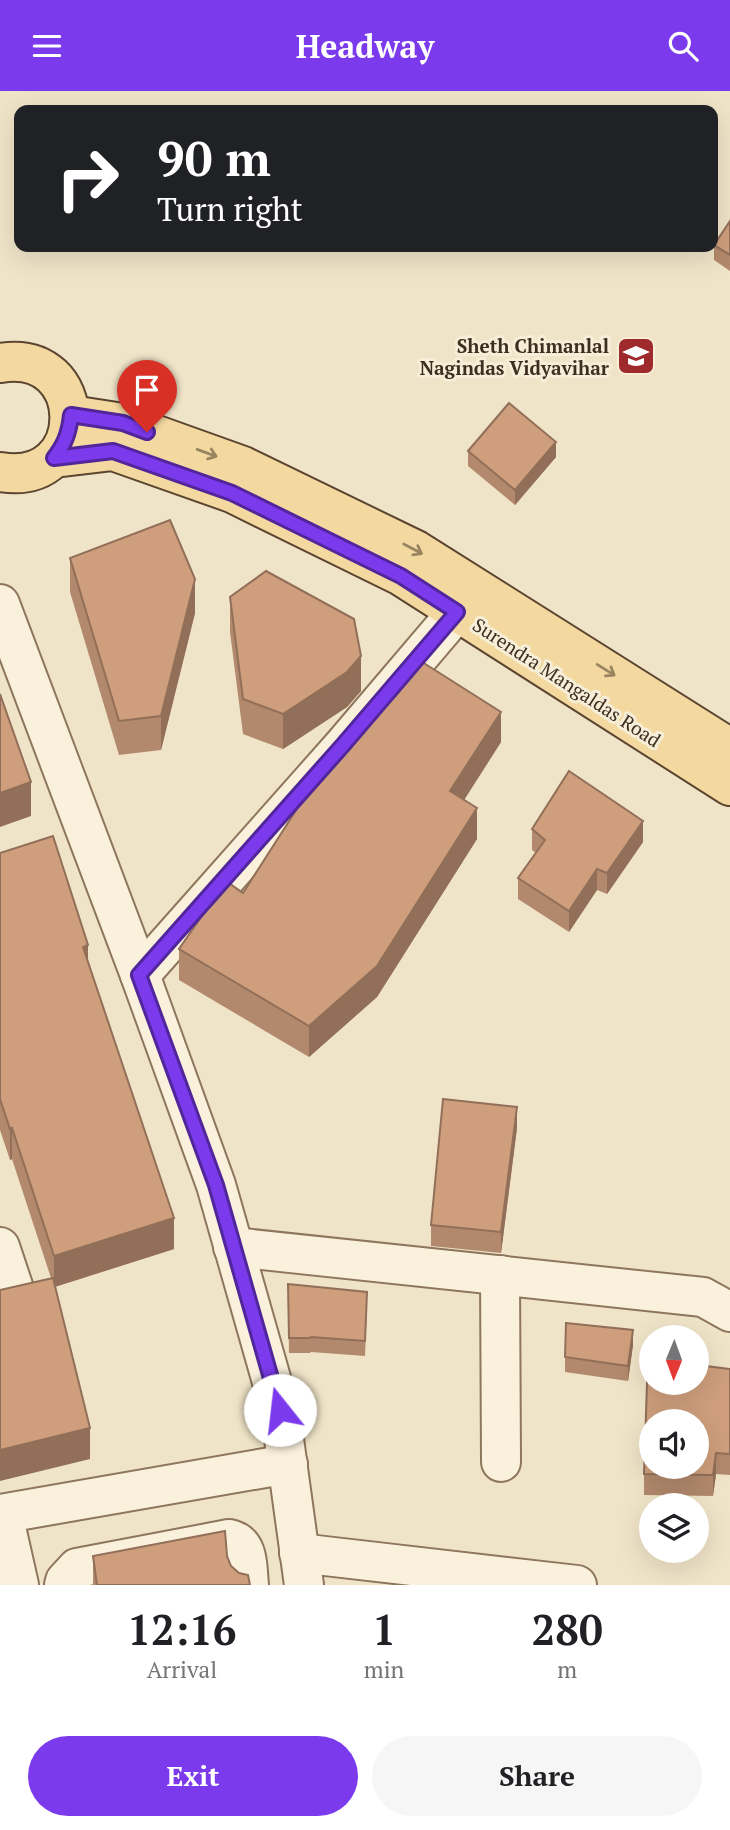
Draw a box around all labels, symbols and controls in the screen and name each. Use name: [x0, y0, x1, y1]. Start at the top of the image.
text: Headway: [296, 25, 434, 67]
icon: menu: [28, 27, 66, 65]
icon: search: [664, 27, 702, 65]
text: 90 m: [157, 125, 271, 190]
icon: right: [42, 133, 133, 224]
text: Turn right: [157, 188, 303, 230]
place label: Sheth Chimanlal Nagindas Vidyavihar: [420, 333, 610, 380]
school or university icon: Sheth Chimanlal Nagindas Vidyavihar: [615, 335, 657, 377]
pin: [117, 360, 177, 432]
icon: arrive: [128, 371, 166, 409]
one-way arrow: [196, 448, 218, 460]
one-way arrow: [402, 543, 423, 556]
street label: Surendra Mangaldas Road: [468, 612, 666, 752]
one-way arrow: [595, 663, 615, 677]
north arrow: [639, 1325, 709, 1395]
map controls: [639, 1325, 709, 1563]
position arrow: [243, 1373, 317, 1447]
button: sound: [639, 1409, 709, 1479]
button: layers: [639, 1493, 709, 1563]
text: 12:16: [127, 1601, 237, 1657]
text: 1: [372, 1601, 396, 1657]
text: 280: [532, 1601, 603, 1657]
text: Arrival: [147, 1654, 217, 1685]
text: min: [364, 1654, 404, 1685]
text: m: [557, 1654, 577, 1685]
button: Exit: [28, 1736, 358, 1816]
button: Share: [372, 1736, 702, 1816]

